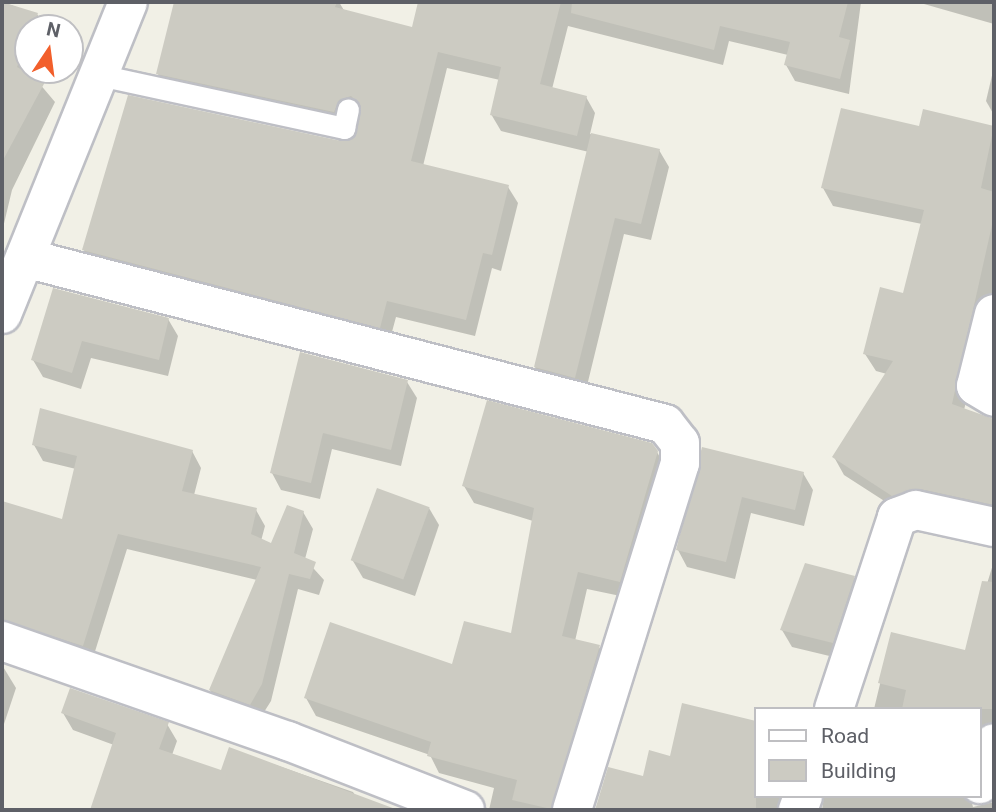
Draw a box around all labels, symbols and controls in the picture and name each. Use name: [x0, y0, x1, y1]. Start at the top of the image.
north arrow: [14, 14, 84, 84]
text: N: [44, 17, 63, 43]
legend: [754, 707, 982, 798]
text: Road: [821, 724, 869, 748]
text: Building: [821, 759, 896, 783]

